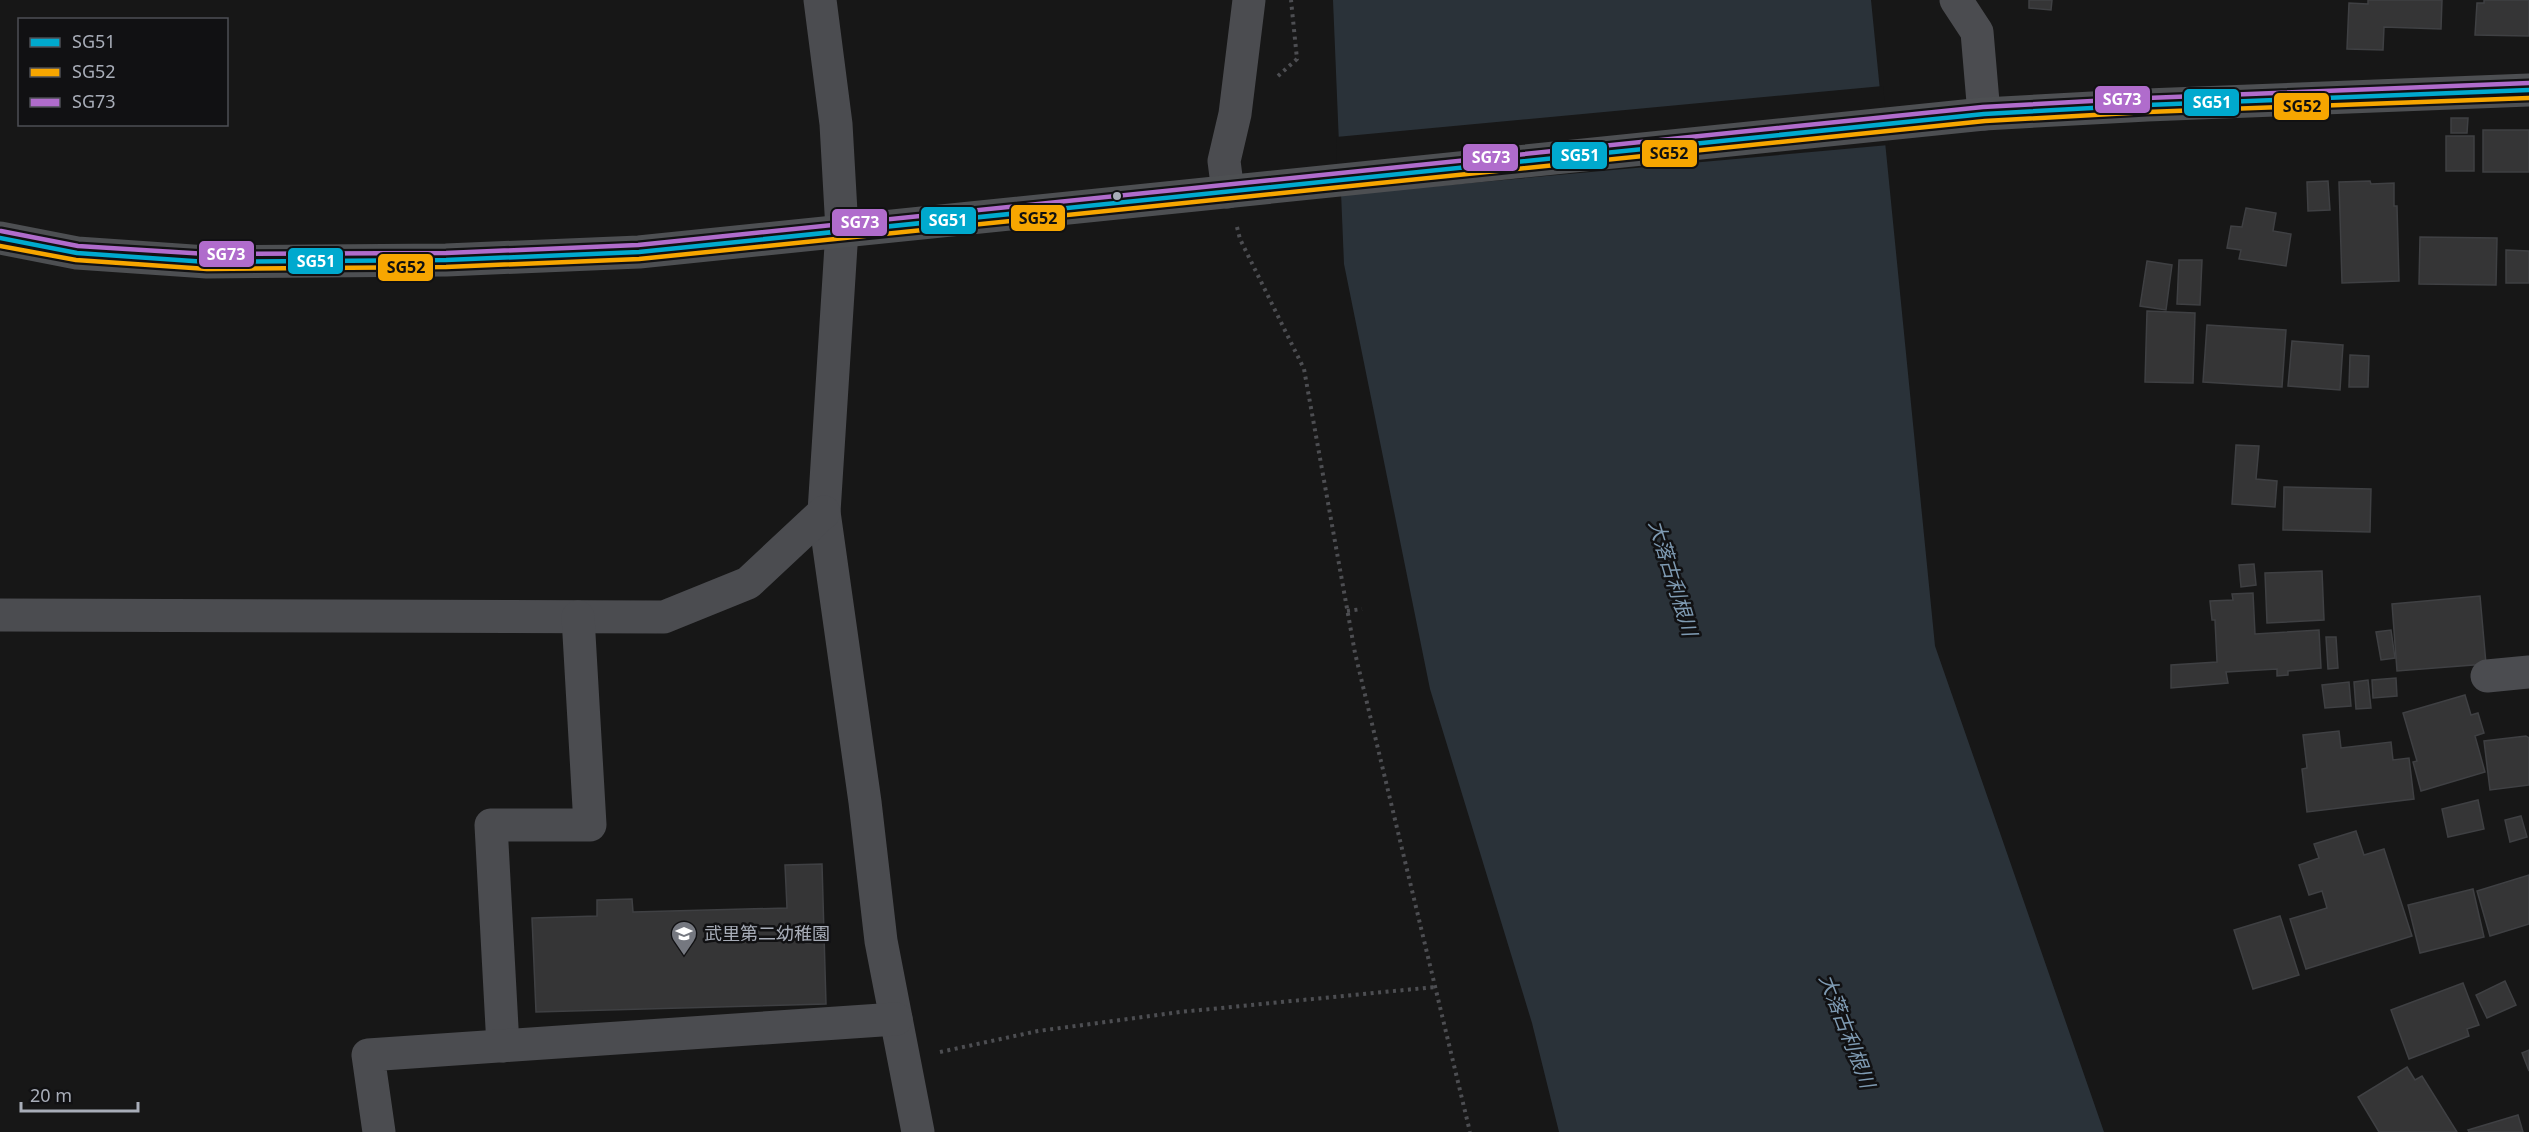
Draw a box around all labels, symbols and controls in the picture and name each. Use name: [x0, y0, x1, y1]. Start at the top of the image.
legend: [18, 18, 228, 126]
text: SG51: [72, 29, 116, 53]
text: SG52: [72, 59, 116, 83]
line badge: SG73: [2094, 85, 2151, 114]
text: SG73: [2103, 88, 2141, 110]
line badge: SG51: [2183, 88, 2240, 117]
text: SG73: [72, 89, 116, 113]
text: SG51: [2193, 91, 2231, 113]
line badge: SG52: [2273, 92, 2330, 121]
text: SG52: [2283, 95, 2321, 117]
line badge: SG52: [1641, 139, 1698, 168]
line badge: SG51: [1551, 141, 1608, 170]
text: SG52: [1650, 142, 1688, 164]
line badge: SG73: [1462, 143, 1519, 172]
text: SG51: [1561, 144, 1599, 166]
text: SG73: [1472, 146, 1510, 168]
unlabelled marker: [1111, 190, 1123, 202]
line badge: SG52: [1010, 204, 1066, 232]
line badge: SG51: [920, 206, 977, 235]
text: SG52: [1019, 207, 1057, 229]
line badge: SG73: [831, 208, 888, 237]
text: SG51: [929, 209, 967, 231]
text: SG73: [841, 211, 879, 233]
line badge: SG73: [198, 240, 255, 268]
text: SG73: [207, 243, 245, 265]
line badge: SG51: [287, 247, 344, 275]
text: SG51: [297, 250, 335, 272]
line badge: SG52: [377, 253, 434, 282]
text: SG52: [387, 256, 425, 278]
water label: 大落古利根川: [1643, 517, 1705, 641]
school or university icon: 武里第二幼稚園: [669, 919, 699, 957]
place label: 武里第二幼稚園: [704, 921, 830, 945]
water label: 大落古利根川: [1813, 970, 1882, 1094]
scale bar: [21, 1075, 138, 1113]
text: 20 m: [30, 1083, 72, 1107]

